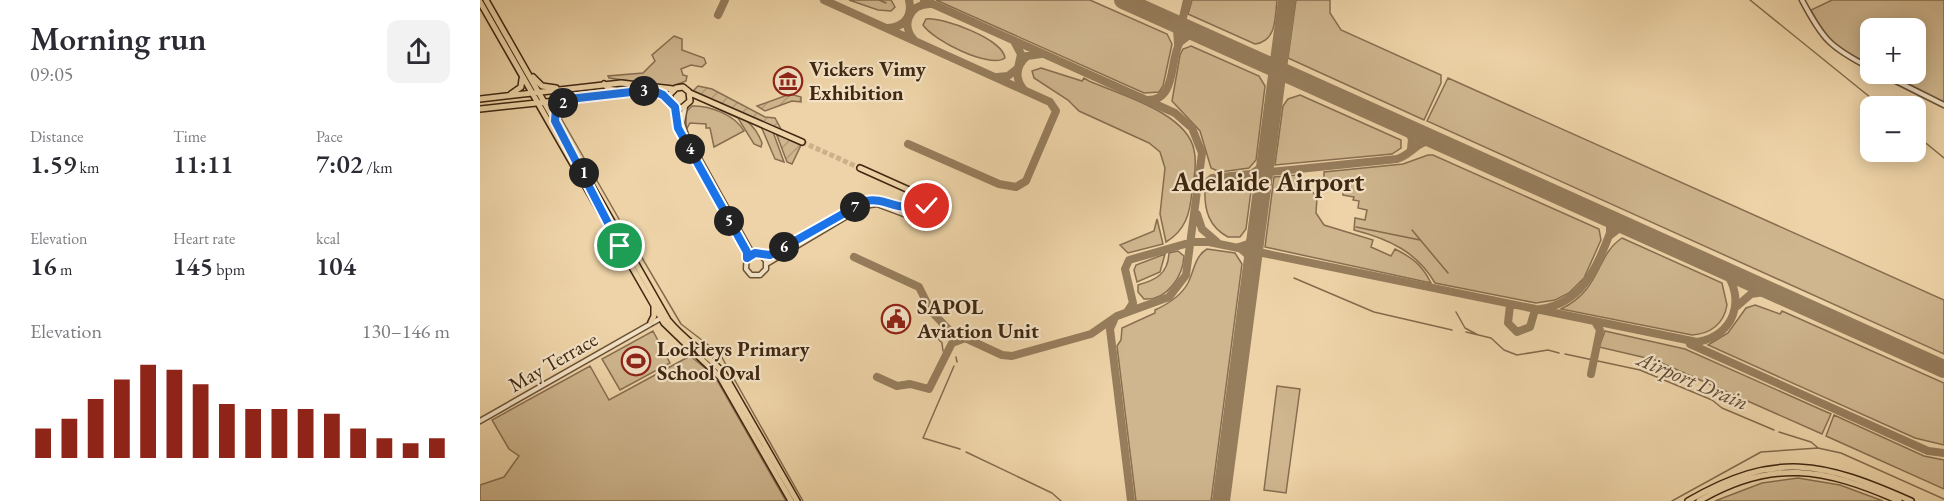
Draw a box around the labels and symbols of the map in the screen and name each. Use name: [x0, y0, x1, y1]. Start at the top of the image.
place label: Vickers Vimy Exhibition: [809, 55, 927, 106]
museum icon: Vickers Vimy Exhibition: [772, 65, 804, 97]
pin: 3: [629, 76, 659, 106]
pin: 2: [548, 88, 578, 118]
pin: 4: [675, 134, 705, 164]
pin: 1: [569, 158, 599, 188]
district label: Adelaide Airport: [1171, 164, 1364, 199]
pin: [901, 180, 952, 231]
pin: 7: [840, 192, 870, 222]
pin: 5: [714, 206, 744, 236]
pin: [594, 220, 645, 271]
pin: 6: [769, 232, 799, 262]
place label: SAPOL Aviation Unit: [916, 293, 1039, 344]
public building icon: SAPOL Aviation Unit: [880, 303, 912, 335]
street label: May Terrace: [503, 325, 602, 398]
place label: Lockleys Primary School Oval: [657, 335, 810, 386]
water label: Airport Drain: [1631, 343, 1753, 417]
sports icon: Lockleys Primary School Oval: [620, 345, 652, 377]

